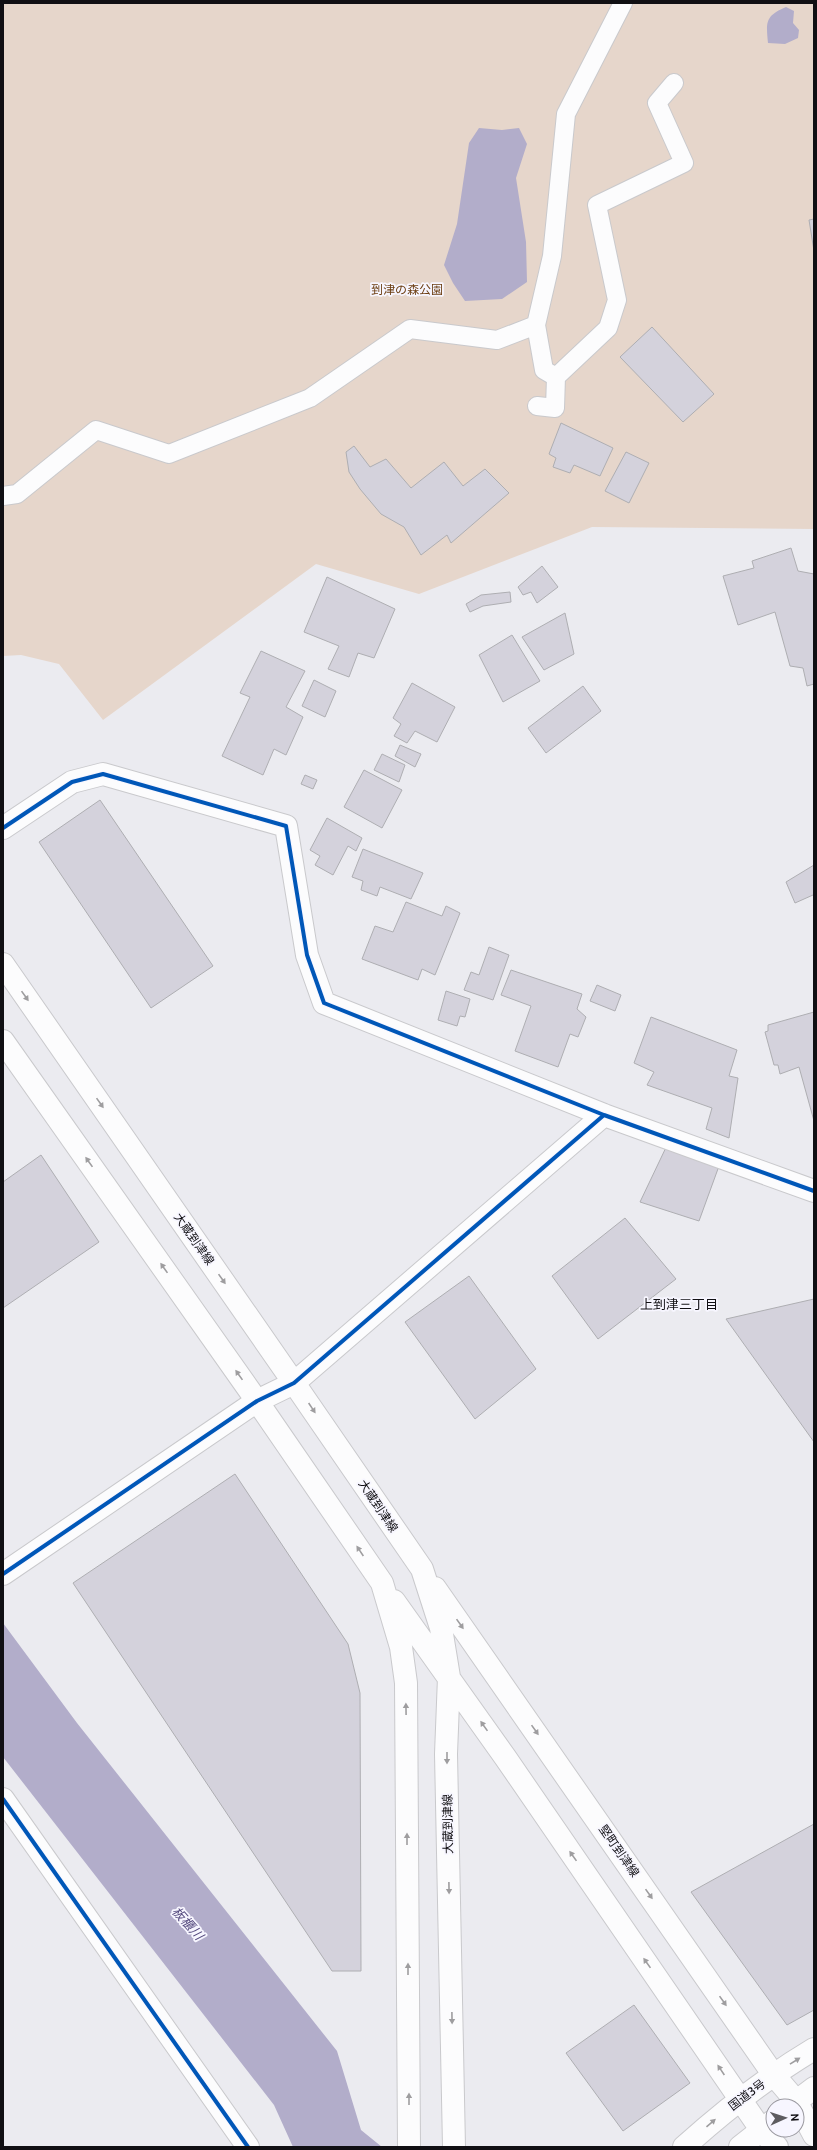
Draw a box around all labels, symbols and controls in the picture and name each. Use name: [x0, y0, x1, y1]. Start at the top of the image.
park label: 到津の森公園: [371, 282, 443, 297]
one-way arrow: [21, 991, 29, 1002]
one-way arrow: [96, 1098, 104, 1108]
one-way arrow: [85, 1157, 93, 1168]
street label: 大蔵到津線: [171, 1210, 218, 1268]
one-way arrow: [160, 1263, 168, 1274]
one-way arrow: [218, 1273, 226, 1284]
district label: 上到津三丁目: [640, 1296, 718, 1312]
one-way arrow: [235, 1369, 243, 1380]
one-way arrow: [308, 1403, 316, 1414]
street label: 大蔵到津線: [355, 1477, 401, 1535]
one-way arrow: [356, 1546, 364, 1556]
one-way arrow: [456, 1619, 464, 1629]
one-way arrow: [403, 1702, 409, 1715]
one-way arrow: [480, 1721, 488, 1731]
one-way arrow: [531, 1725, 539, 1735]
one-way arrow: [443, 1752, 450, 1764]
street label: 大蔵到津線: [439, 1794, 456, 1854]
street label: 堅町到津線: [596, 1822, 643, 1880]
one-way arrow: [404, 1832, 410, 1845]
one-way arrow: [569, 1851, 577, 1861]
one-way arrow: [446, 1882, 452, 1895]
one-way arrow: [645, 1889, 653, 1900]
water label: 板櫃川: [169, 1903, 208, 1944]
one-way arrow: [643, 1958, 651, 1968]
one-way arrow: [405, 1962, 411, 1975]
one-way arrow: [719, 1996, 727, 2006]
one-way arrow: [449, 2012, 455, 2025]
one-way arrow: [790, 2057, 800, 2065]
one-way arrow: [717, 2065, 725, 2075]
street label: 国道3号: [725, 2076, 768, 2113]
one-way arrow: [406, 2092, 412, 2105]
north arrow: [765, 2098, 805, 2138]
text: N: [788, 2113, 802, 2122]
one-way arrow: [706, 2118, 717, 2127]

